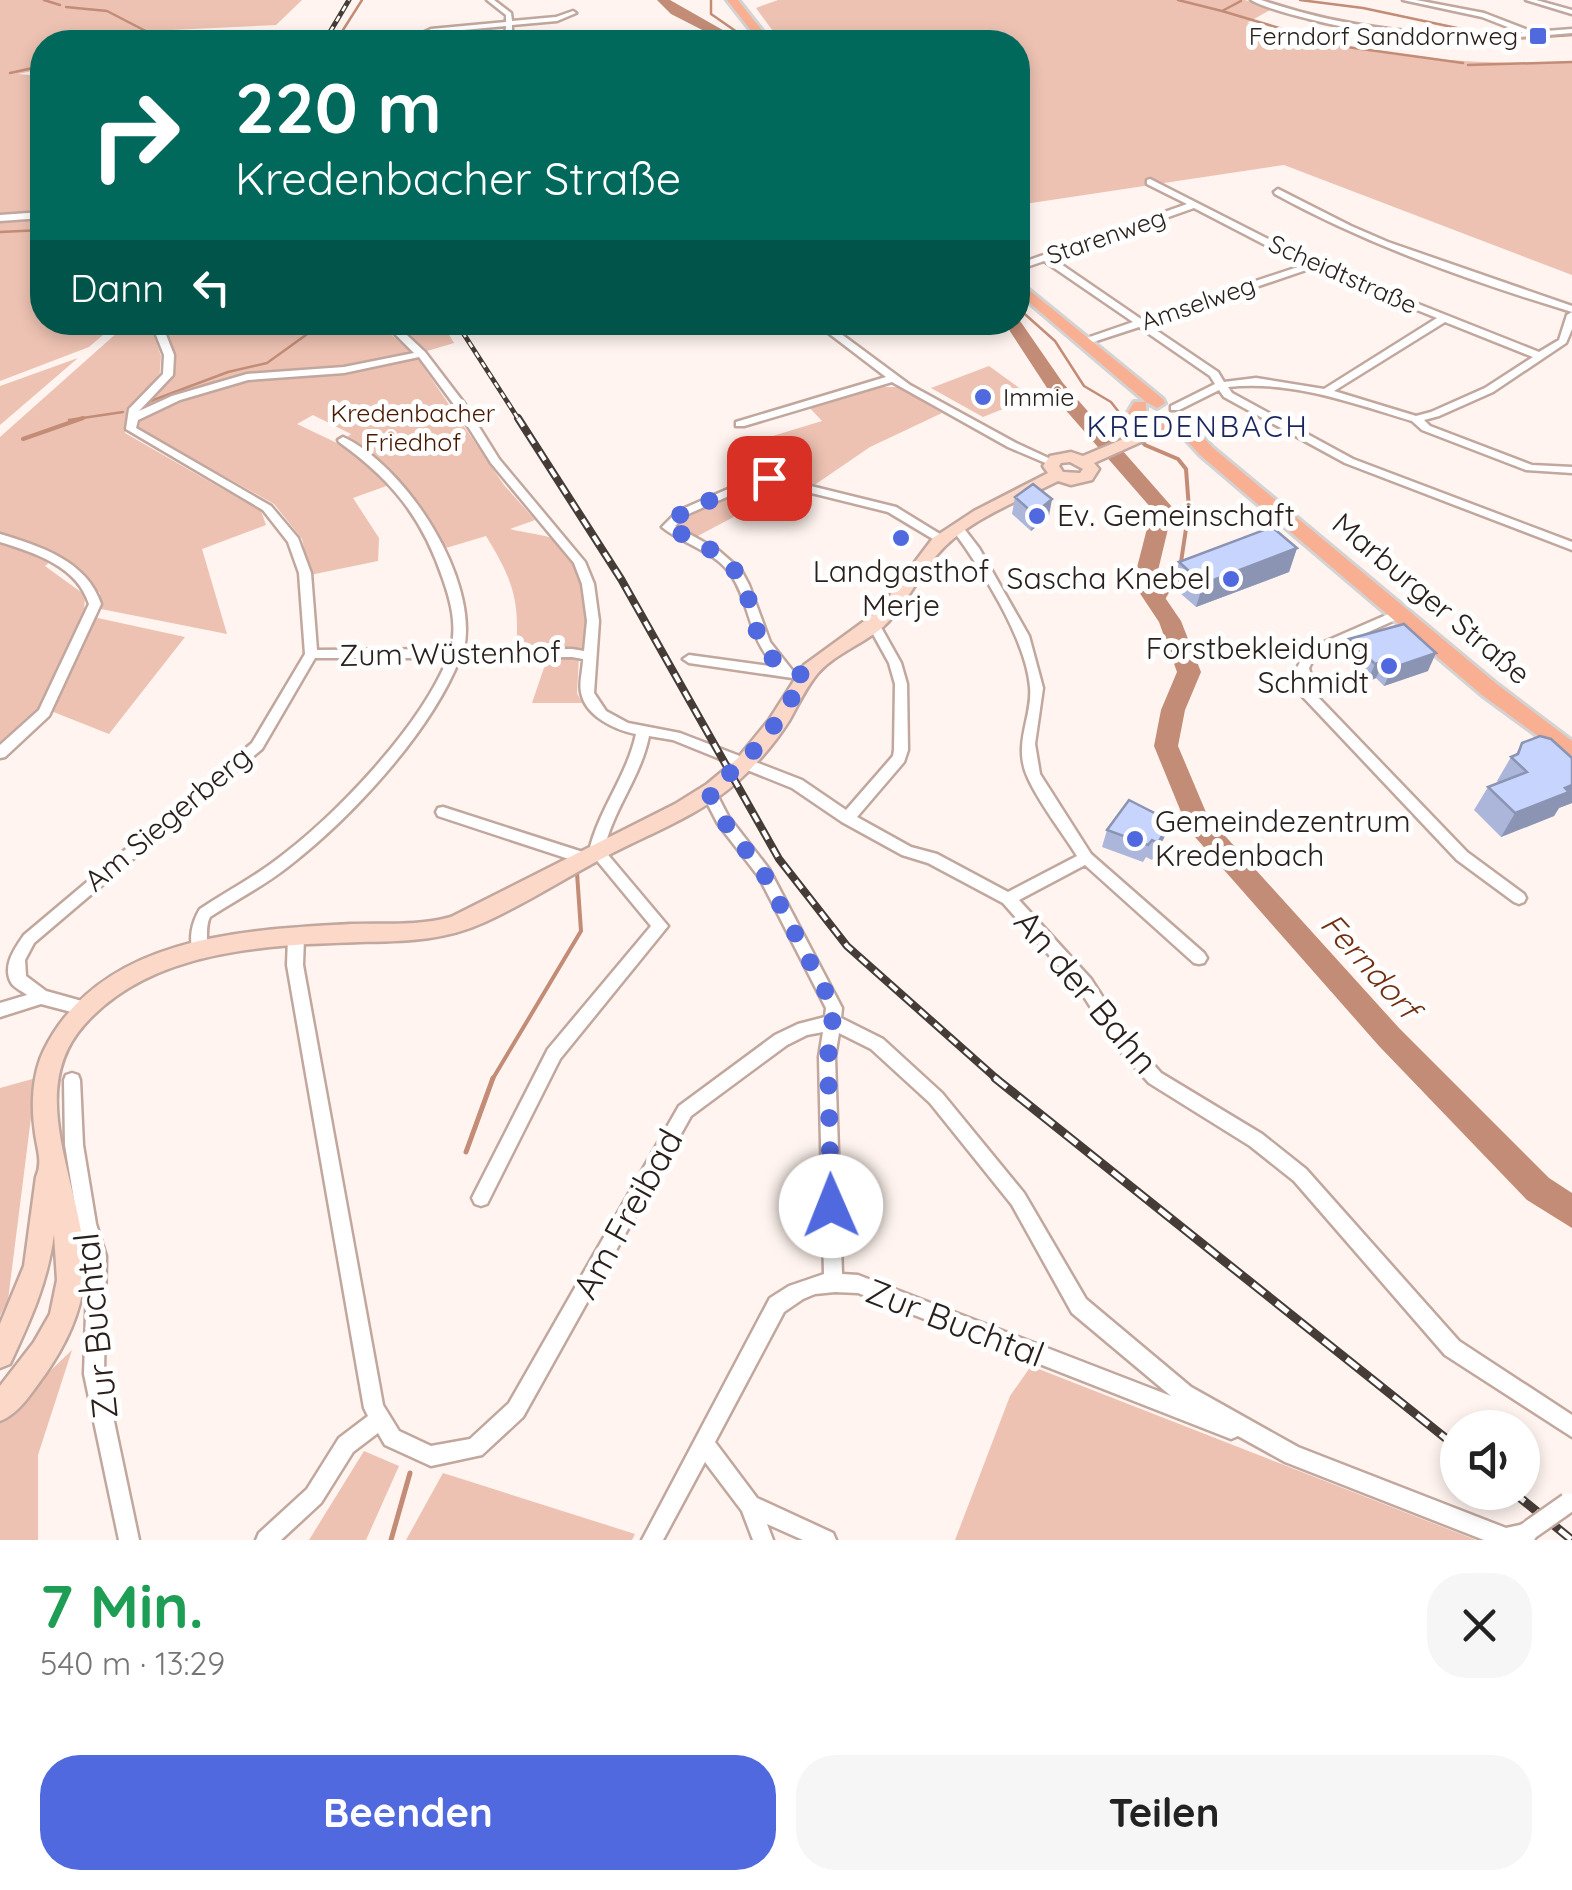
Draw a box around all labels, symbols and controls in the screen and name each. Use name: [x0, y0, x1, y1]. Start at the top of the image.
place label: Ferndorf Sanddornweg: [1249, 20, 1518, 51]
marker: Ferndorf Sanddornweg: [1527, 25, 1549, 47]
text: 220 m: [235, 63, 442, 151]
icon: right: [70, 70, 200, 200]
text: Kredenbacher Straße: [235, 150, 681, 206]
street label: Starenweg: [1042, 201, 1169, 270]
street label: Scheidtstraße: [1264, 227, 1422, 320]
icon: left: [184, 260, 239, 315]
text: Dann: [70, 264, 164, 312]
street label: Amselweg: [1137, 269, 1259, 336]
place label: Immie: [1003, 381, 1074, 412]
marker: Immie: [972, 386, 994, 408]
park label: Kredenbacher Friedhof: [331, 397, 496, 457]
district label: KREDENBACH: [1087, 407, 1309, 445]
pin: [727, 436, 812, 521]
icon: arrive: [742, 451, 797, 506]
place label: Ev. Gemeinschaft: [1057, 496, 1295, 534]
street label: Marburger Straße: [1325, 504, 1539, 692]
marker: Ev. Gemeinschaft: [1026, 505, 1048, 527]
marker: Landgasthof Merje: [890, 527, 912, 549]
place label: Landgasthof Merje: [813, 552, 989, 624]
place label: Sascha Knebel: [1007, 559, 1211, 597]
marker: Sascha Knebel: [1220, 568, 1242, 590]
place label: Forstbekleidung Schmidt: [1146, 629, 1369, 701]
street label: Zum Wüstenhof: [339, 632, 561, 674]
marker: Forstbekleidung Schmidt: [1378, 655, 1400, 677]
street label: Am Siegerberg: [76, 737, 259, 899]
place label: Gemeindezentrum Kredenbach: [1155, 802, 1411, 874]
marker: Gemeindezentrum Kredenbach: [1124, 828, 1146, 850]
street label: An der Bahn: [1005, 900, 1168, 1082]
water label: Ferndorf: [1313, 904, 1432, 1031]
street label: Am Freibad: [563, 1121, 692, 1306]
position arrow: [779, 1154, 883, 1258]
street label: Zur Buchtal: [63, 1231, 127, 1421]
street label: Zur Buchtal: [860, 1268, 1051, 1376]
map controls: [1440, 1410, 1540, 1510]
button: sound: [1440, 1410, 1540, 1510]
text: 7 Min.: [40, 1568, 204, 1643]
button: close: [1427, 1573, 1532, 1678]
text: 540 m · 13:29: [40, 1643, 225, 1683]
button: Beenden: [40, 1755, 776, 1870]
button: Teilen: [796, 1755, 1532, 1870]

